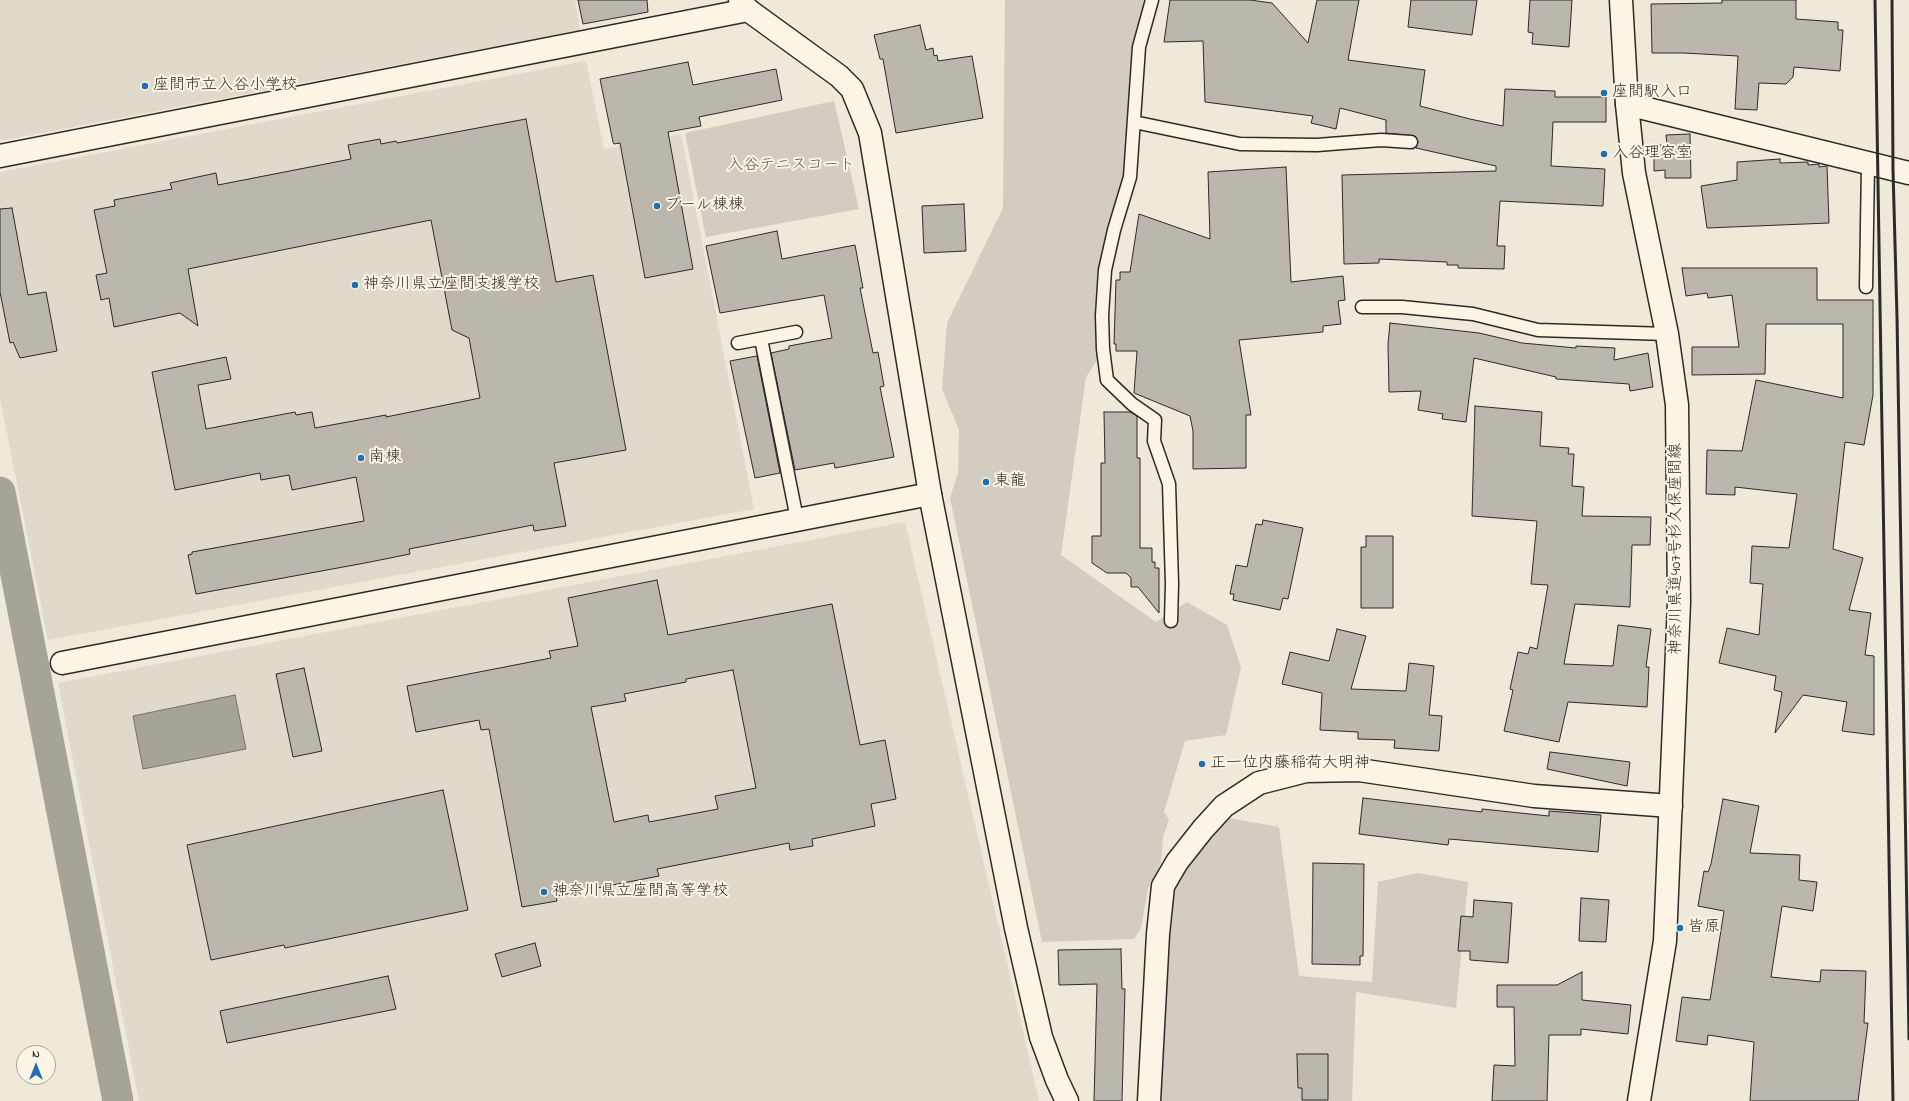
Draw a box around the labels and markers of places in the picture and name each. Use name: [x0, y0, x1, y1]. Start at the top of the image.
place label: 座間市立入谷小学校: [153, 76, 297, 96]
marker: 座間市立入谷小学校: [140, 81, 150, 91]
place label: 座間駅入口: [1612, 83, 1692, 103]
marker: 座間駅入口: [1599, 88, 1609, 98]
place label: 入谷理容室: [1612, 144, 1692, 164]
marker: 入谷理容室: [1599, 149, 1609, 159]
place label: プール棟棟: [665, 196, 744, 216]
marker: プール棟棟: [652, 201, 662, 211]
place label: 神奈川県立座間支援学校: [363, 275, 539, 295]
marker: 神奈川県立座間支援学校: [350, 280, 360, 290]
place label: 南棟: [369, 448, 401, 468]
marker: 南棟: [356, 453, 366, 463]
place label: 東龍: [994, 472, 1026, 492]
marker: 東龍: [981, 477, 991, 487]
place label: 正一位内藤稲荷大明神: [1210, 754, 1370, 774]
marker: 正一位内藤稲荷大明神: [1197, 759, 1207, 769]
place label: 神奈川県立座間高等学校: [552, 882, 728, 902]
marker: 神奈川県立座間高等学校: [539, 887, 549, 897]
place label: 皆原: [1688, 918, 1720, 938]
marker: 皆原: [1675, 923, 1685, 933]

